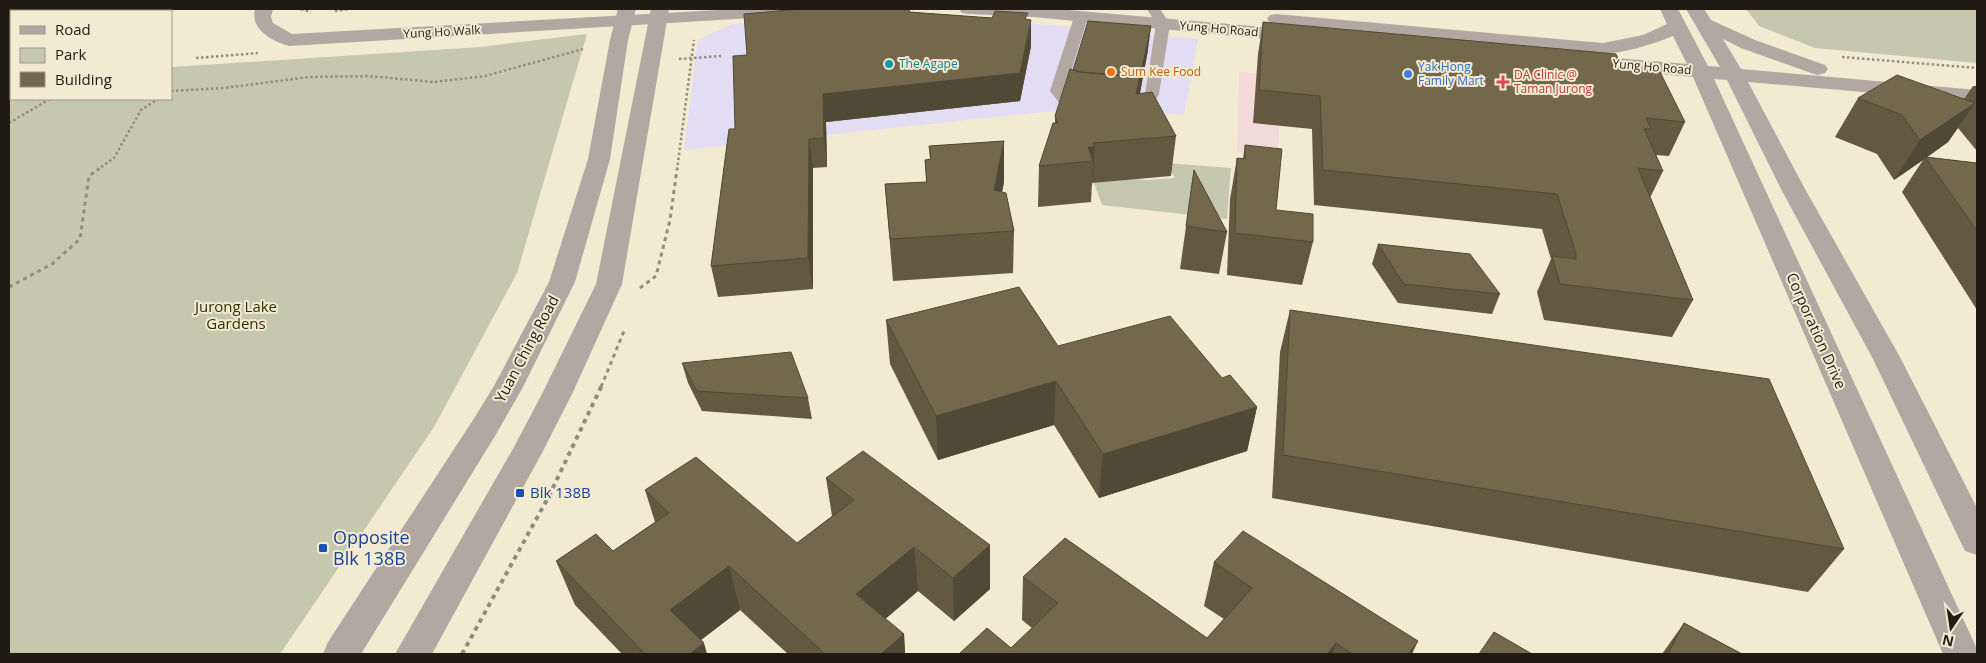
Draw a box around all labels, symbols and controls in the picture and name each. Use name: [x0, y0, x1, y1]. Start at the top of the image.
legend: [10, 10, 172, 100]
street label: Yung Ho Road: [1179, 17, 1259, 40]
text: Road: [55, 19, 91, 39]
street label: Yung Ho Walk: [403, 21, 482, 42]
text: Park: [55, 44, 86, 64]
place label: The Agape: [899, 55, 958, 72]
street label: Yung Ho Road: [1612, 55, 1692, 78]
marker: The Agape: [883, 58, 895, 70]
place label: Yak Hong Family Mart: [1418, 58, 1484, 89]
place label: Sum Kee Food: [1121, 63, 1201, 80]
marker: Sum Kee Food: [1105, 66, 1117, 78]
place label: DA Clinic @ Taman Jurong: [1514, 66, 1593, 97]
marker: Yak Hong Family Mart: [1402, 68, 1414, 80]
text: Building: [55, 69, 112, 89]
marker: DA Clinic @ Taman Jurong: [1496, 75, 1510, 89]
street label: Corporation Drive: [1782, 269, 1852, 392]
street label: Yuan Ching Road: [489, 292, 563, 406]
park label: Jurong Lake Gardens: [193, 296, 277, 333]
place label: Blk 138B: [530, 482, 591, 502]
marker: Blk 138B: [514, 487, 526, 499]
place label: Opposite Blk 138B: [333, 525, 410, 570]
marker: Opposite Blk 138B: [317, 542, 329, 554]
north arrow: [1926, 603, 1976, 653]
text: N: [1940, 631, 1956, 652]

